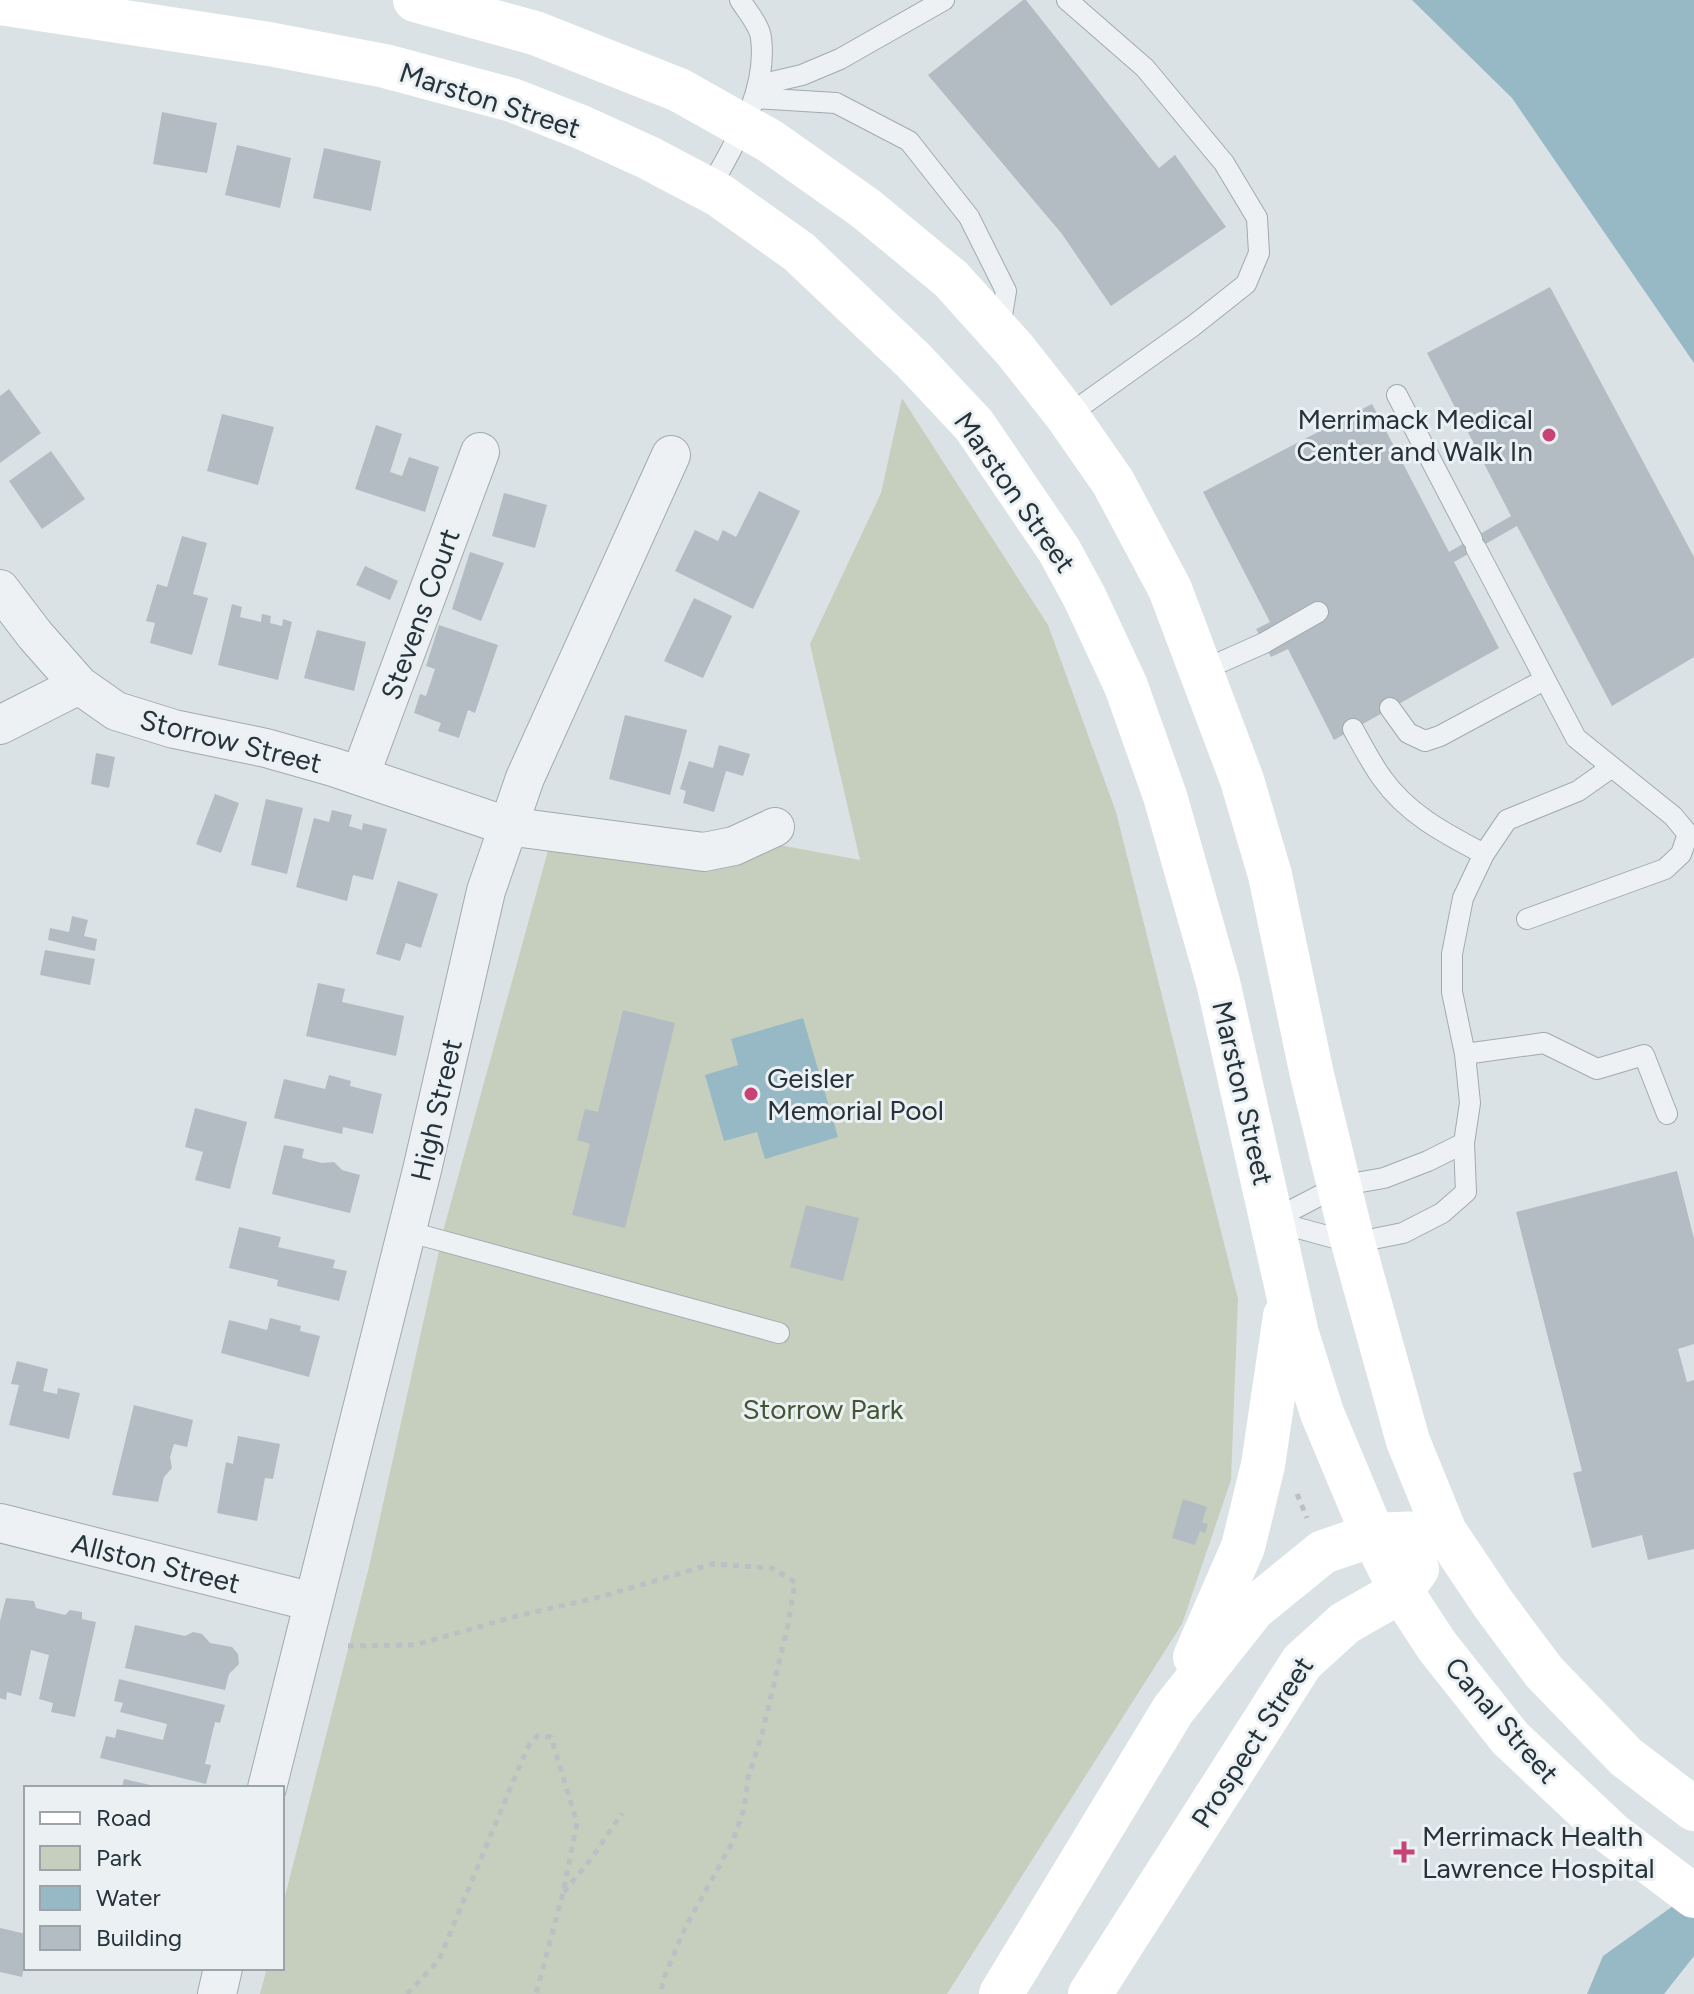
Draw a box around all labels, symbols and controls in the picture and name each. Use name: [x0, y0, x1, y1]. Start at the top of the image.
street label: Marston Street: [395, 55, 585, 145]
place label: Merrimack Medical Center and Walk In: [1297, 402, 1533, 468]
street label: Marston Street: [947, 405, 1083, 579]
marker: Merrimack Medical Center and Walk In: [1540, 426, 1558, 444]
street label: Stevens Court: [373, 524, 467, 704]
street label: Storrow Street: [137, 702, 325, 780]
street label: Marston Street: [1205, 997, 1281, 1189]
street label: High Street: [403, 1036, 469, 1184]
place label: Geisler Memorial Pool: [767, 1061, 944, 1127]
marker: Geisler Memorial Pool: [742, 1085, 760, 1103]
park label: Storrow Park: [743, 1392, 904, 1426]
street label: Allston Street: [68, 1526, 244, 1600]
street label: Prospect Street: [1184, 1650, 1320, 1834]
street label: Canal Street: [1438, 1650, 1566, 1790]
legend: [24, 1786, 284, 1970]
text: Road: [96, 1803, 151, 1832]
place label: Merrimack Health Lawrence Hospital: [1422, 1819, 1655, 1885]
marker: Merrimack Health Lawrence Hospital: [1393, 1841, 1415, 1863]
text: Park: [96, 1843, 142, 1872]
text: Water: [96, 1883, 161, 1912]
text: Building: [96, 1923, 182, 1952]

